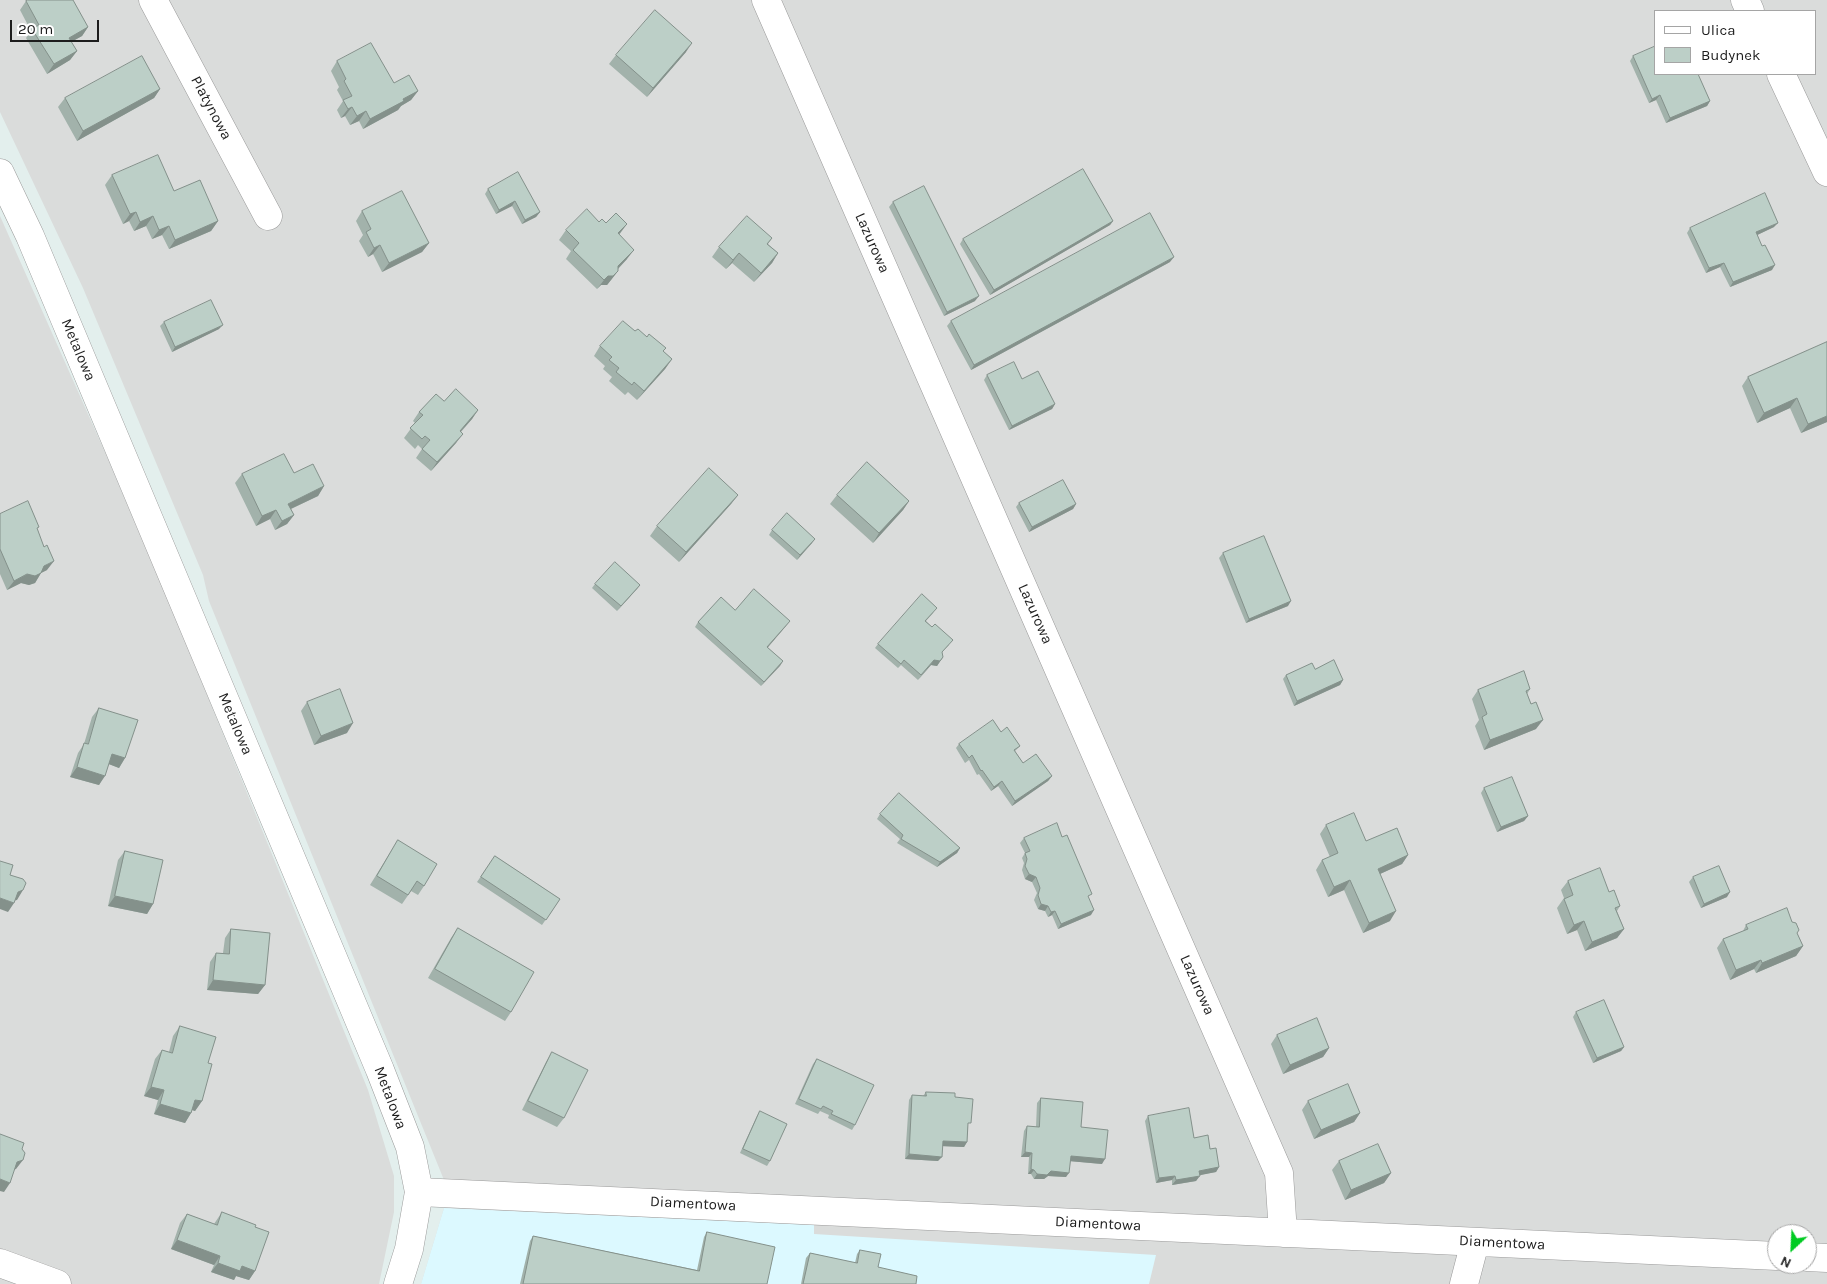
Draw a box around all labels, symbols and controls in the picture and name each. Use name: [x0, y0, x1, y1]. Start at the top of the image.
scale bar: [12, 10, 101, 42]
legend: [1654, 10, 1817, 75]
text: 20 m: [18, 20, 53, 38]
text: Ulica: [1701, 21, 1735, 39]
text: Budynek: [1701, 46, 1760, 64]
street label: Platynowa: [187, 73, 235, 143]
street label: Lazurowa: [851, 210, 893, 276]
street label: Metalowa: [57, 316, 99, 384]
street label: Lazurowa: [1014, 581, 1056, 647]
street label: Metalowa: [214, 690, 256, 758]
street label: Lazurowa: [1176, 952, 1218, 1018]
street label: Metalowa: [370, 1064, 410, 1132]
street label: Diamentowa: [649, 1193, 737, 1215]
street label: Diamentowa: [1054, 1213, 1142, 1235]
north arrow: [1767, 1224, 1817, 1274]
street label: Diamentowa: [1458, 1232, 1546, 1254]
text: N: [1778, 1252, 1794, 1272]

